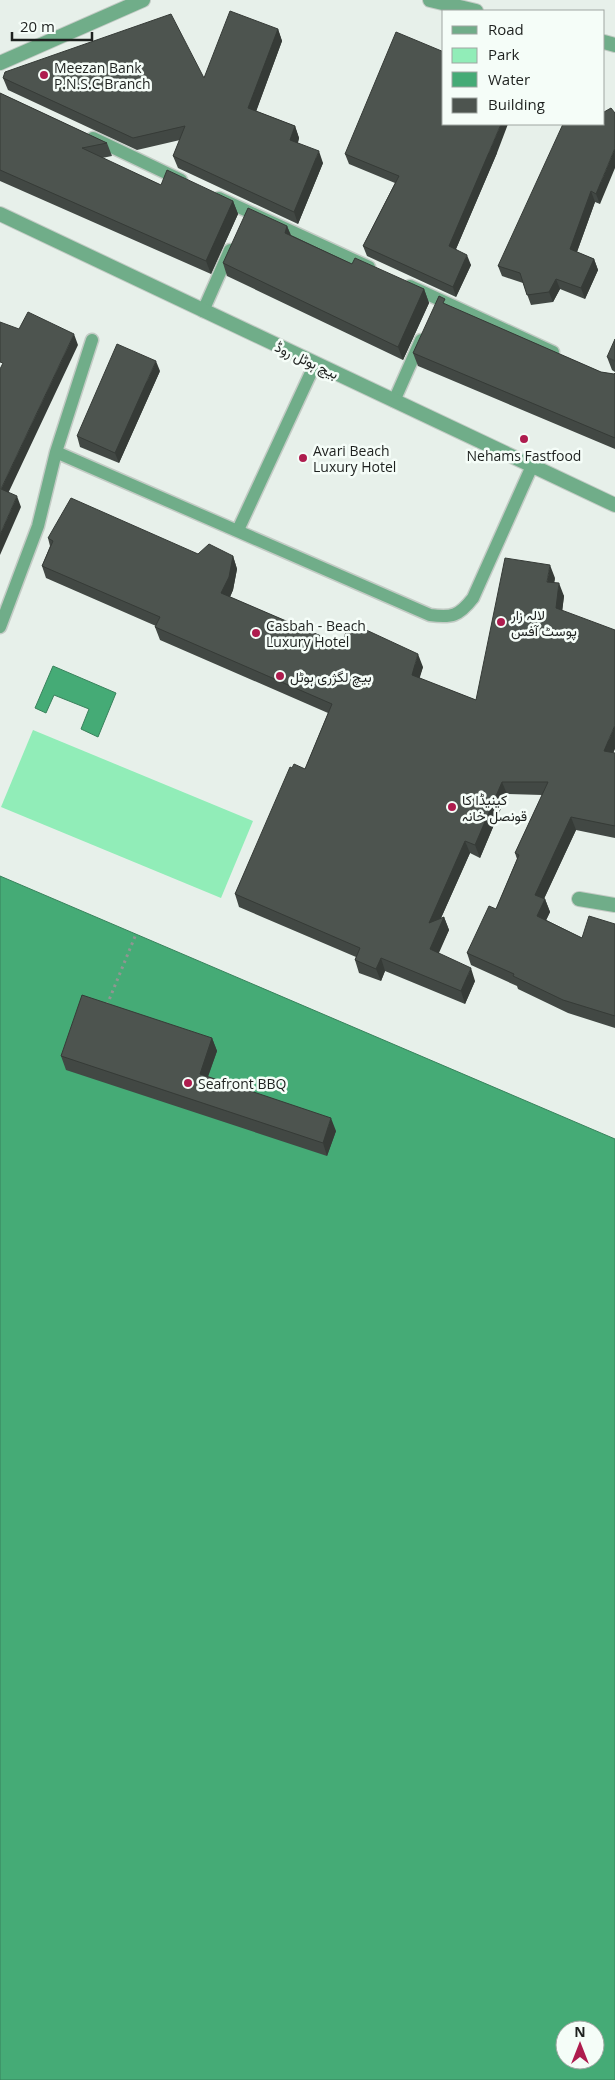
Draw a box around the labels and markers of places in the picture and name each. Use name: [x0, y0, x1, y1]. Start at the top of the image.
place label: Meezan Bank P.N.S.C Branch: [54, 58, 151, 93]
marker: Meezan Bank P.N.S.C Branch: [38, 69, 50, 81]
marker: Nehams Fastfood: [518, 433, 530, 445]
place label: Avari Beach Luxury Hotel: [313, 441, 396, 476]
place label: Nehams Fastfood: [467, 446, 581, 465]
marker: Avari Beach Luxury Hotel: [297, 452, 309, 464]
place label: لالہ زار پوسٹ آفس: [510, 605, 577, 641]
place label: Casbah - Beach Luxury Hotel: [266, 616, 366, 651]
marker: لالہ زار پوسٹ آفس: [495, 616, 507, 628]
marker: Casbah - Beach Luxury Hotel: [250, 627, 262, 639]
place label: بیچ لگژری ہوٹل: [290, 667, 372, 688]
marker: بیچ لگژری ہوٹل: [274, 670, 286, 682]
place label: کینیڈا کا قونصل خانہ: [462, 790, 527, 825]
marker: کینیڈا کا قونصل خانہ: [446, 801, 458, 813]
place label: Seafront BBQ: [198, 1074, 286, 1093]
marker: Seafront BBQ: [182, 1077, 194, 1089]

